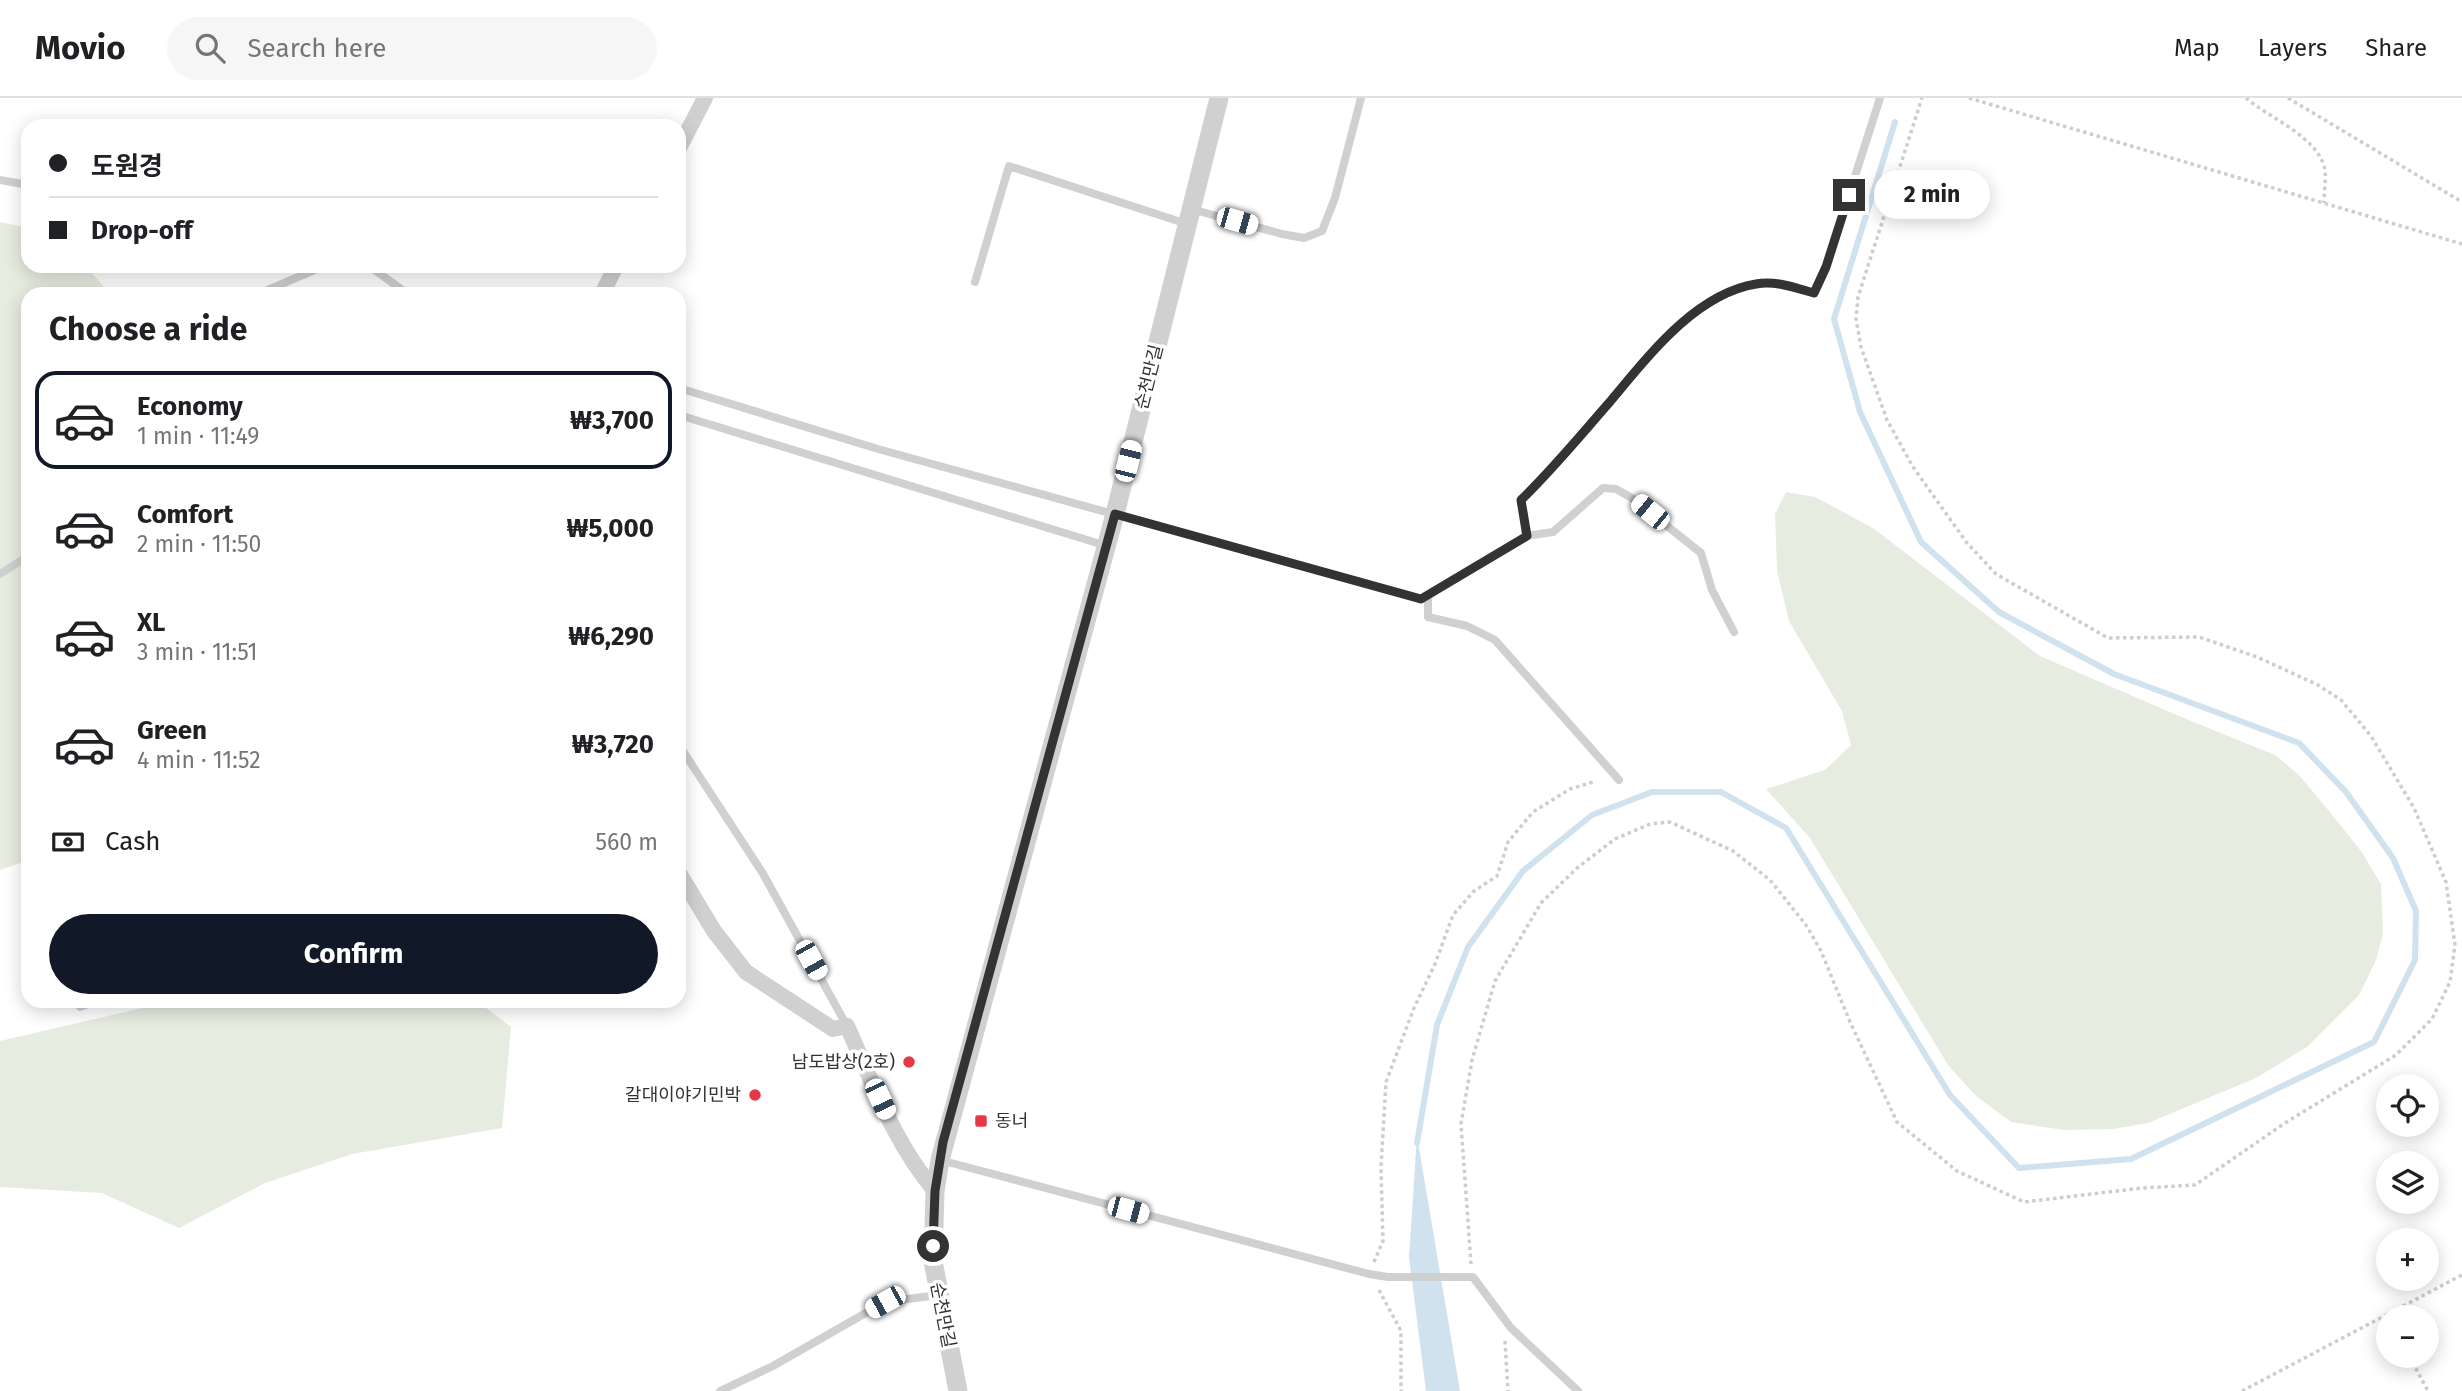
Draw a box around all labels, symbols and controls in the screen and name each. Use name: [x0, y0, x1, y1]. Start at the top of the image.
search box: [167, 17, 657, 80]
text: Movio: [35, 28, 125, 68]
icon: search: [191, 29, 229, 67]
text: Search here: [247, 33, 386, 64]
text: Map: [2174, 34, 2220, 62]
text: Layers: [2258, 34, 2327, 62]
text: Share: [2365, 34, 2427, 62]
text: 도원경: [91, 151, 163, 182]
callout: 2 min: [1874, 170, 1989, 220]
route end: [1833, 179, 1865, 211]
text: 2 min: [1904, 180, 1960, 208]
car: [1214, 205, 1261, 237]
text: Drop-off: [91, 215, 193, 246]
text: Choose a ride: [49, 310, 247, 348]
street label: 순천만길: [1130, 342, 1168, 412]
icon: car: [53, 389, 116, 452]
text: Economy: [137, 391, 243, 422]
text: ₩3,700: [570, 405, 654, 436]
text: 1 min · 11:49: [137, 422, 259, 450]
car: [1113, 438, 1144, 484]
car: [1628, 491, 1673, 533]
icon: car: [53, 497, 116, 560]
text: Comfort: [137, 499, 233, 530]
text: ₩5,000: [567, 513, 654, 544]
text: 2 min · 11:50: [137, 530, 261, 558]
icon: car: [53, 605, 116, 668]
text: XL: [137, 607, 165, 638]
text: ₩6,290: [568, 621, 654, 652]
text: 3 min · 11:51: [137, 638, 257, 666]
icon: car: [53, 713, 116, 776]
text: Green: [137, 715, 207, 746]
text: ₩3,720: [572, 729, 654, 760]
text: 4 min · 11:52: [137, 746, 261, 774]
icon: cash: [49, 823, 87, 861]
text: Cash: [105, 826, 161, 857]
text: 560 m: [596, 828, 658, 856]
button: Confirm: [49, 914, 658, 994]
car: [792, 937, 831, 983]
place label: 남도밥상(2호): [792, 1051, 895, 1073]
marker: 남도밥상(2호): [901, 1054, 917, 1070]
map controls: [2376, 1074, 2439, 1368]
button: locate: [2376, 1074, 2439, 1137]
car: [862, 1076, 899, 1122]
place label: 갈대이야기민박: [625, 1084, 741, 1106]
marker: 갈대이야기민박: [747, 1087, 763, 1103]
place label: 동너: [995, 1110, 1028, 1132]
marker: 동너: [973, 1113, 989, 1129]
button: layers: [2376, 1151, 2439, 1214]
car: [1105, 1194, 1152, 1226]
button: +: [2376, 1228, 2439, 1291]
route start: [917, 1230, 949, 1262]
street label: 순천만길: [926, 1280, 960, 1350]
car: [862, 1283, 909, 1321]
button: −: [2376, 1305, 2439, 1368]

